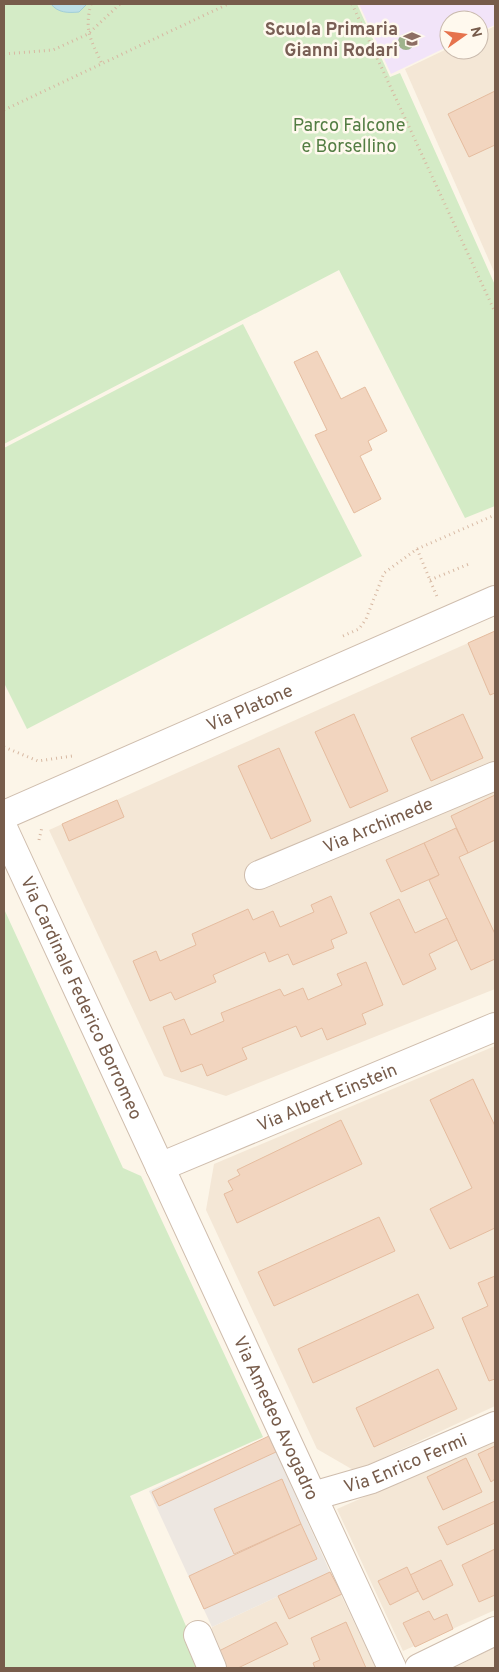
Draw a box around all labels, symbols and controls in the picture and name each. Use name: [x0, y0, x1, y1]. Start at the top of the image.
north arrow: [439, 10, 489, 60]
place label: Scuola Primaria Gianni Rodari: [265, 19, 398, 63]
text: N: [466, 25, 485, 39]
school or university icon: Scuola Primaria Gianni Rodari: [402, 29, 422, 49]
park label: Parco Falcone e Borsellino: [293, 115, 405, 159]
street label: Via Platone: [203, 680, 297, 738]
street label: Via Archimede: [320, 793, 437, 860]
street label: Via Cardinale Federico Borromeo: [14, 873, 147, 1124]
street label: Via Albert Einstein: [254, 1059, 401, 1138]
street label: Via Amedeo Avogadro: [227, 1333, 323, 1504]
street label: Via Enrico Fermi: [341, 1429, 471, 1500]

